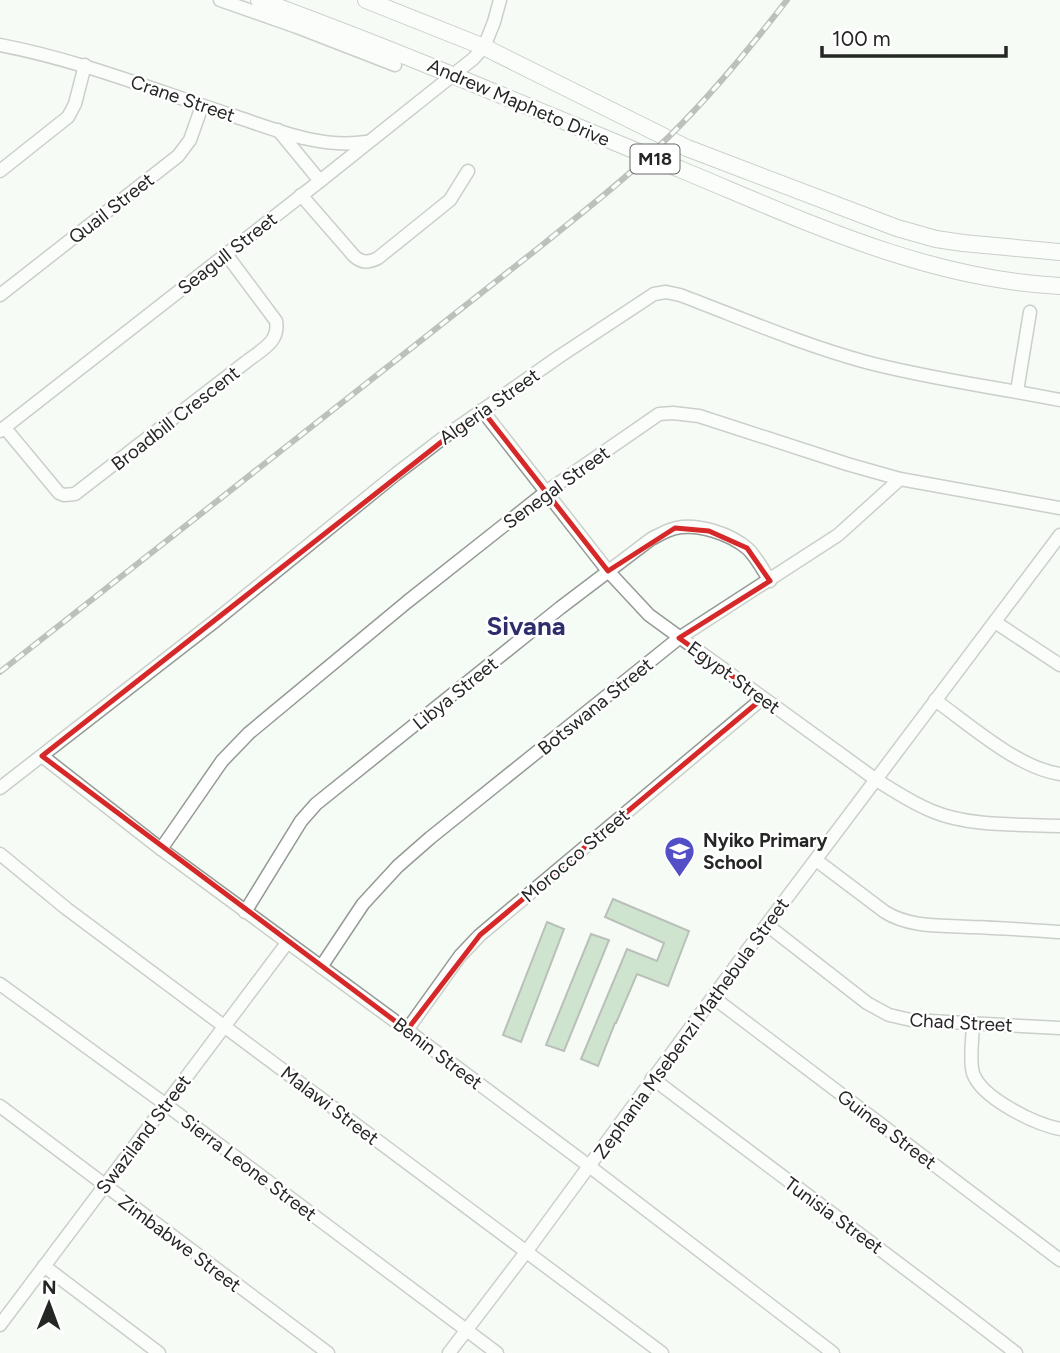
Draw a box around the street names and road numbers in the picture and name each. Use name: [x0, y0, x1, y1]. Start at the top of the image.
street label: Andrew Mapheto Drive: [424, 54, 613, 151]
street label: Crane Street: [128, 70, 238, 127]
road number: M18: [630, 144, 680, 174]
street label: Quail Street: [64, 168, 158, 249]
street label: Seagull Street: [173, 207, 282, 299]
street label: Broadbill Crescent: [107, 361, 244, 476]
street label: Algeria Street: [435, 363, 544, 449]
street label: Senegal Street: [499, 441, 614, 534]
street label: Egypt Street: [683, 636, 784, 719]
street label: Libya Street: [408, 652, 502, 735]
street label: Botswana Street: [533, 653, 657, 760]
street label: Morocco Street: [517, 804, 634, 907]
street label: Zephania Msebenzi Mathebula Street: [589, 893, 794, 1163]
street label: Chad Street: [909, 1008, 1013, 1037]
street label: Benin Street: [389, 1012, 487, 1094]
street label: Malawi Street: [276, 1061, 383, 1150]
street label: Swaziland Street: [91, 1070, 196, 1198]
street label: Guinea Street: [833, 1085, 941, 1174]
street label: Sierra Leone Street: [176, 1109, 321, 1226]
street label: Tunisia Street: [780, 1172, 887, 1259]
street label: Zimbabwe Street: [114, 1190, 245, 1297]

